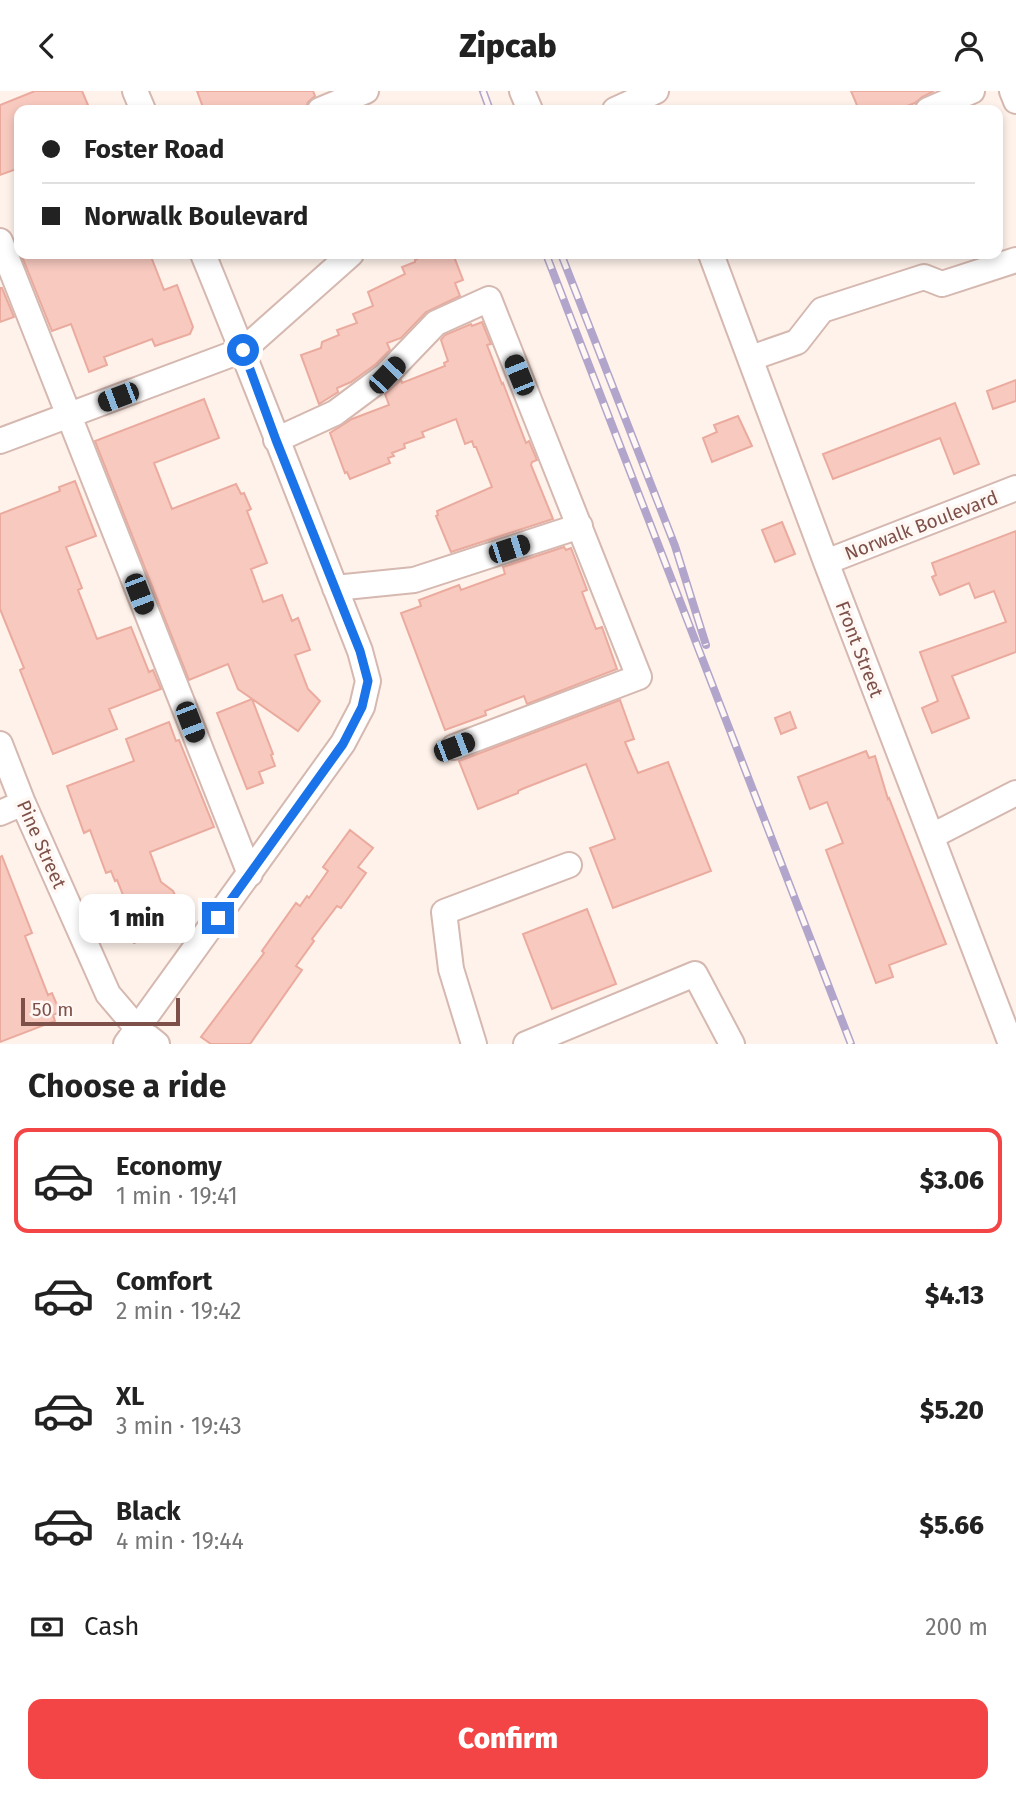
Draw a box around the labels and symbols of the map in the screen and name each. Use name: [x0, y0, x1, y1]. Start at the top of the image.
route start: [227, 334, 259, 366]
car: [502, 352, 537, 398]
car: [365, 353, 410, 397]
car: [95, 380, 142, 414]
street label: Norwalk Boulevard: [841, 486, 1001, 565]
car: [486, 533, 533, 565]
car: [122, 571, 157, 617]
street label: Front Street: [831, 598, 888, 701]
car: [173, 699, 208, 745]
car: [431, 730, 478, 764]
street label: Pine Street: [12, 796, 71, 892]
callout: 1 min: [78, 893, 194, 943]
route end: [202, 902, 234, 934]
scale bar: [21, 995, 180, 1027]

